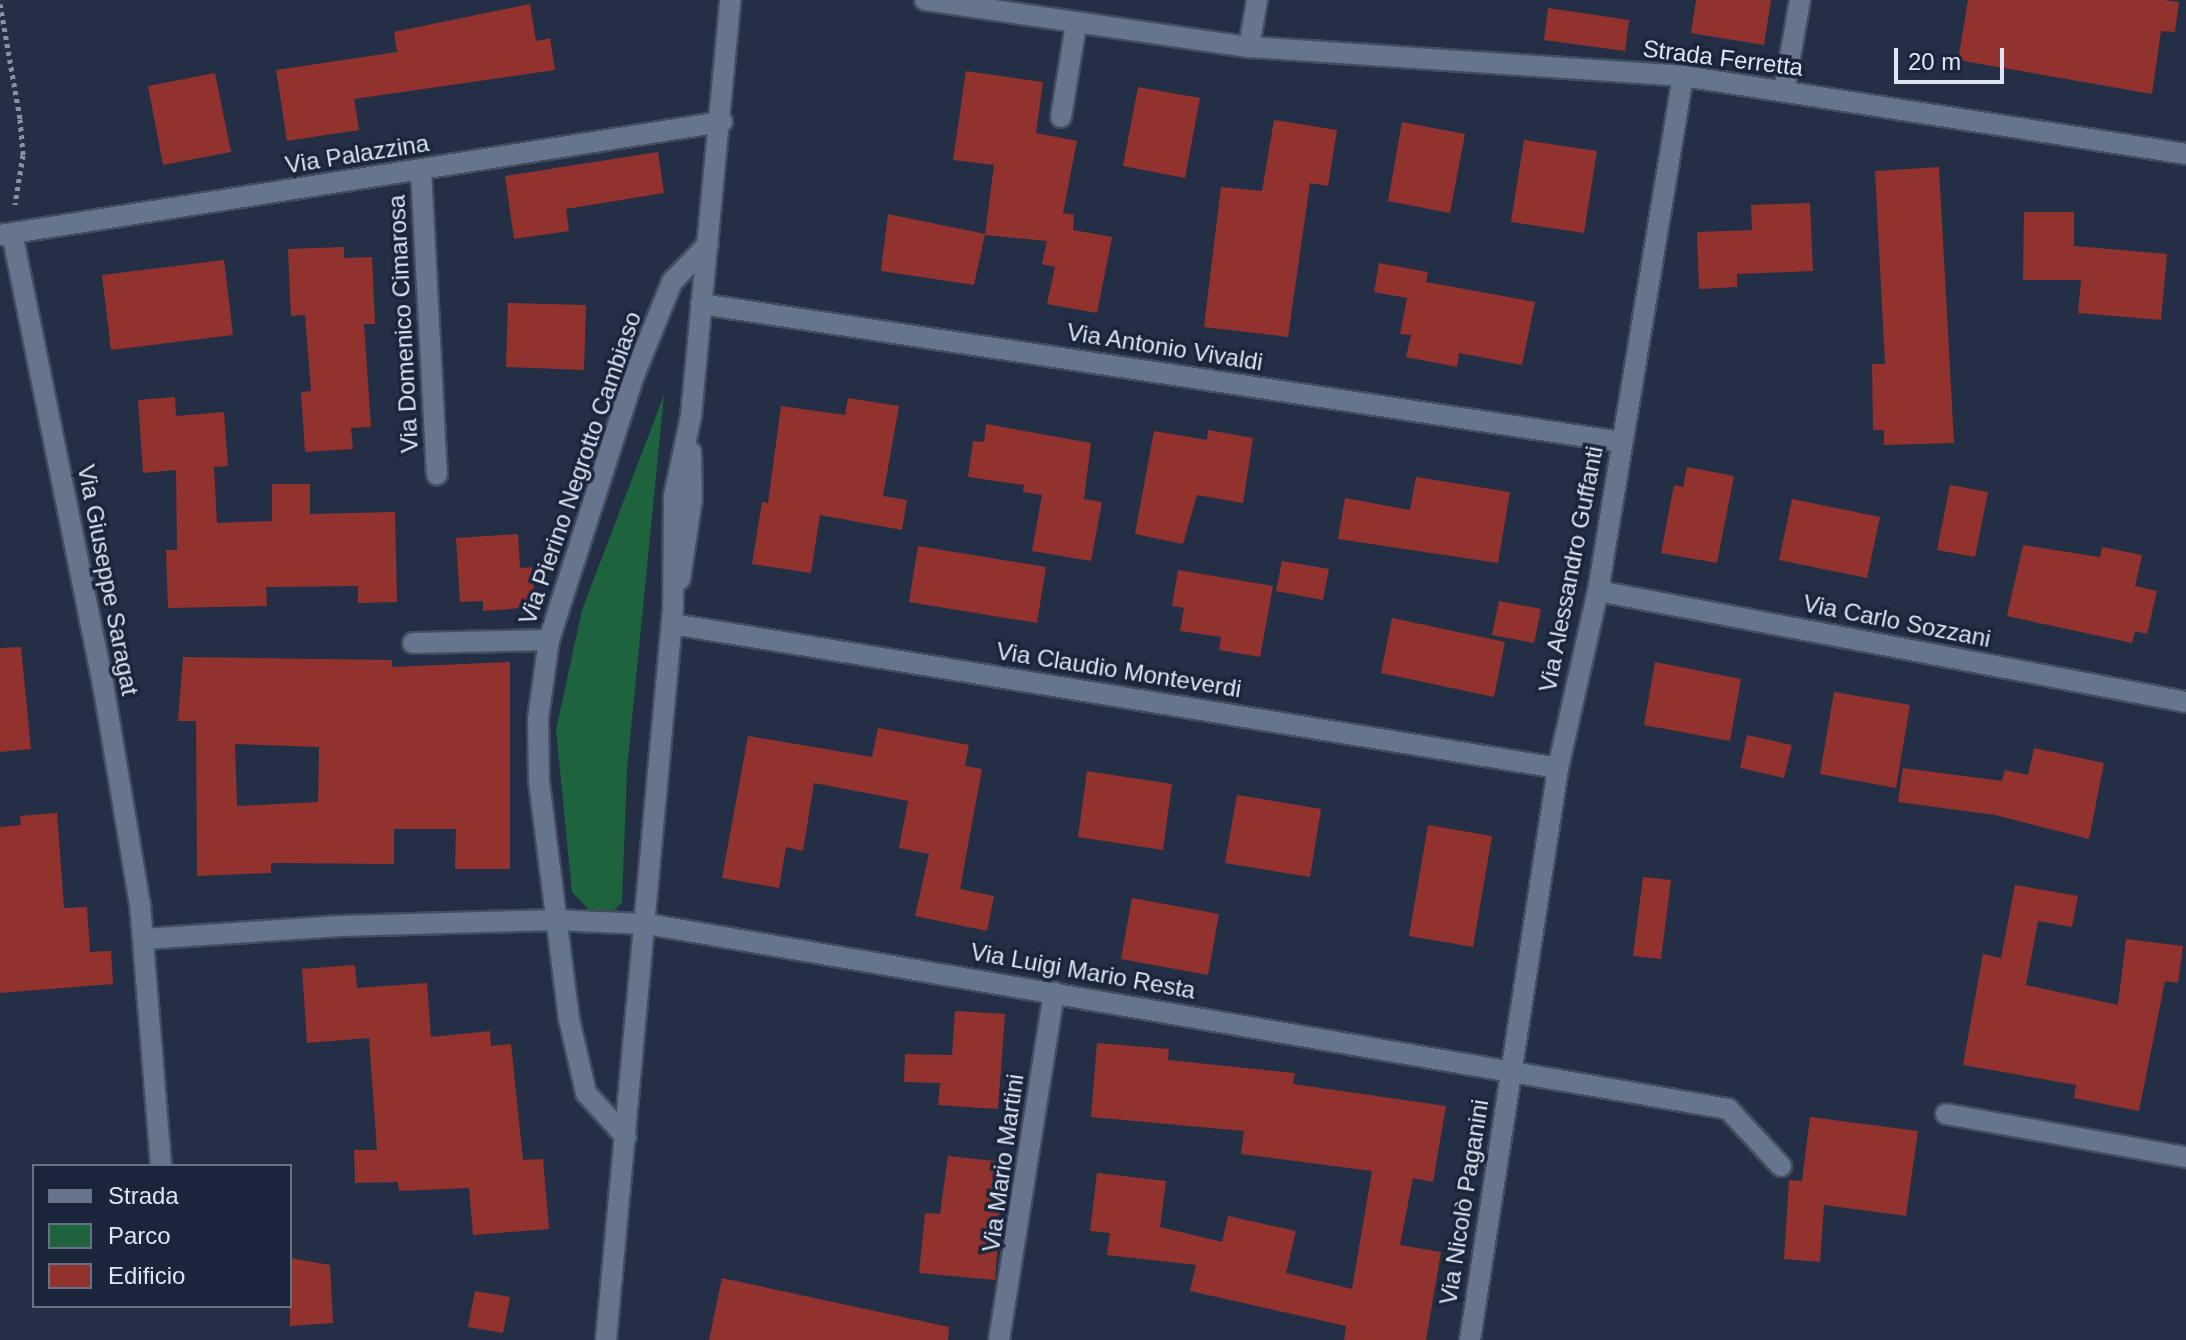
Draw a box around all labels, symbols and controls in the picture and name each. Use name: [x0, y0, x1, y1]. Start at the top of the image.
scale bar: [1898, 32, 2008, 82]
street label: Strada Ferretta: [1641, 34, 1805, 82]
text: 20 m: [1908, 48, 1961, 75]
street label: Via Palazzina: [283, 128, 431, 180]
street label: Via Domenico Cimarosa: [382, 194, 424, 454]
street label: Via Pierino Negrotto Cambiaso: [513, 308, 647, 628]
street label: Via Antonio Vivaldi: [1064, 317, 1266, 377]
street label: Via Alessandro Guffanti: [1533, 443, 1609, 695]
street label: Via Giuseppe Saragat: [72, 462, 144, 698]
street label: Via Carlo Sozzani: [1801, 589, 1993, 653]
street label: Via Claudio Monteverdi: [994, 636, 1244, 704]
street label: Via Luigi Mario Resta: [968, 937, 1198, 1005]
street label: Via Mario Martini: [976, 1072, 1030, 1254]
street label: Via Nicolò Paganini: [1434, 1097, 1494, 1307]
legend: [32, 1164, 292, 1308]
text: Strada: [108, 1182, 179, 1209]
text: Parco: [108, 1222, 171, 1249]
text: Edificio: [108, 1262, 185, 1289]

